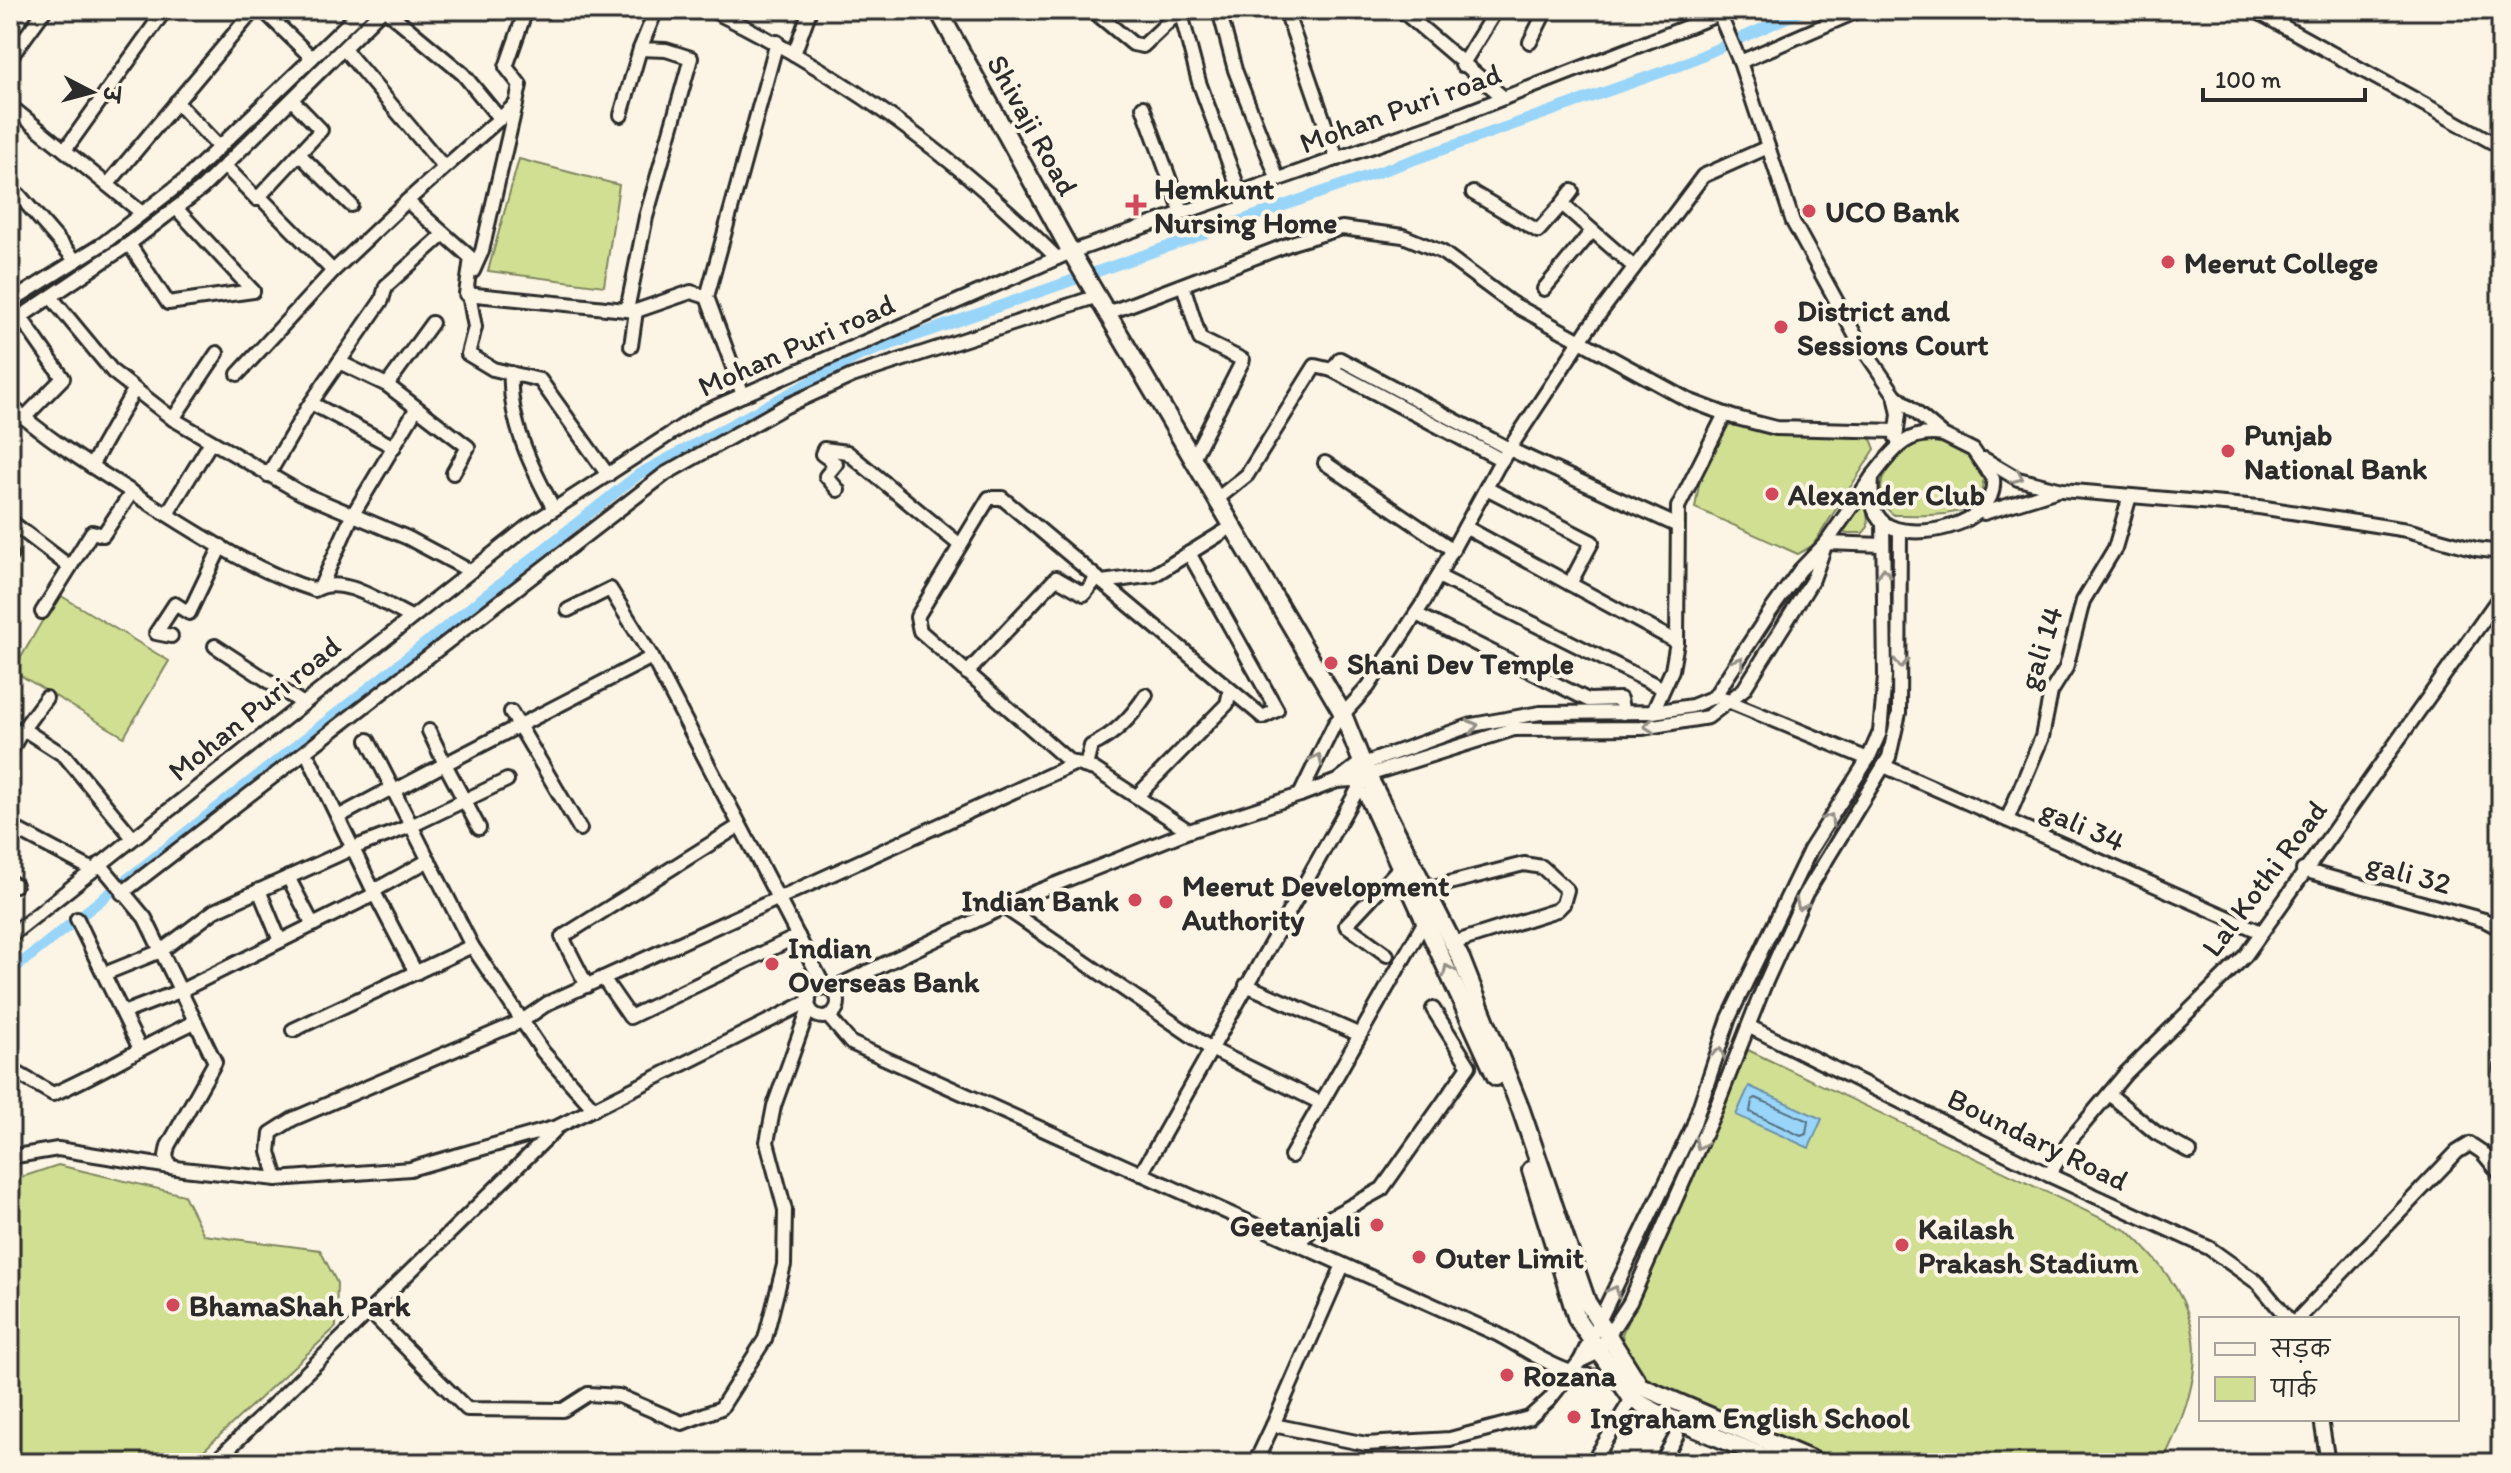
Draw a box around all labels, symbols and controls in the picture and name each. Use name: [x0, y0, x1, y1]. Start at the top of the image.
street label: Shivaji Road: [979, 48, 1087, 202]
north arrow: [52, 52, 132, 132]
scale bar: [2203, 52, 2365, 102]
street label: Mohan Puri road: [1294, 54, 1506, 162]
text: 100 m: [2215, 65, 2281, 94]
text: उ: [97, 83, 126, 105]
place label: Hemkunt Nursing Home: [1154, 170, 1337, 241]
place label: UCO Bank: [1825, 193, 1959, 230]
marker: Hemkunt Nursing Home: [1125, 194, 1147, 216]
marker: UCO Bank: [1800, 202, 1818, 220]
place label: Meerut College: [2184, 244, 2378, 281]
marker: Meerut College: [2159, 253, 2177, 271]
street label: Mohan Puri road: [692, 285, 900, 405]
place label: District and Sessions Court: [1797, 292, 1989, 363]
marker: District and Sessions Court: [1772, 318, 1790, 336]
place label: Punjab National Bank: [2244, 416, 2427, 487]
marker: Punjab National Bank: [2219, 442, 2237, 460]
one-way arrow: [2010, 467, 2024, 483]
place label: Alexander Club: [1787, 476, 1985, 513]
marker: Alexander Club: [1763, 485, 1781, 503]
one-way arrow: [1875, 566, 1893, 579]
street label: gali 14: [2009, 601, 2071, 695]
street label: Mohan Puri road: [160, 627, 348, 789]
place label: Shani Dev Temple: [1347, 645, 1574, 682]
marker: Shani Dev Temple: [1322, 654, 1340, 672]
one-way arrow: [1729, 656, 1744, 671]
one-way arrow: [1893, 657, 1910, 670]
one-way arrow: [1465, 718, 1479, 735]
one-way arrow: [1642, 718, 1655, 735]
one-way arrow: [1307, 752, 1323, 767]
street label: gali 34: [2035, 790, 2131, 860]
street label: Lal Kothi Road: [2193, 792, 2335, 964]
one-way arrow: [1820, 813, 1835, 828]
street label: gali 32: [2363, 844, 2456, 902]
place label: Meerut Development Authority: [1181, 867, 1450, 938]
place label: Indian Bank: [961, 882, 1119, 919]
marker: Indian Bank: [1126, 891, 1144, 909]
marker: Meerut Development Authority: [1157, 893, 1175, 911]
one-way arrow: [1795, 896, 1811, 911]
place label: Indian Overseas Bank: [788, 929, 980, 1000]
marker: Indian Overseas Bank: [763, 955, 781, 973]
one-way arrow: [1442, 963, 1458, 978]
one-way arrow: [1709, 1047, 1726, 1061]
street label: Boundary Road: [1942, 1079, 2134, 1199]
one-way arrow: [1694, 1136, 1710, 1151]
place label: Geetanjali: [1230, 1207, 1361, 1244]
place label: Kailash Prakash Stadium: [1918, 1210, 2139, 1281]
marker: Geetanjali: [1368, 1216, 1386, 1234]
marker: Kailash Prakash Stadium: [1893, 1236, 1911, 1254]
place label: Outer Limit: [1435, 1239, 1584, 1276]
marker: Outer Limit: [1410, 1248, 1428, 1266]
one-way arrow: [1604, 1285, 1619, 1299]
place label: BhamaShah Park: [189, 1287, 411, 1324]
marker: BhamaShah Park: [164, 1296, 182, 1314]
legend: [2199, 1317, 2459, 1421]
text: सड़क: [2269, 1334, 2332, 1363]
place label: Rozana: [1523, 1357, 1617, 1394]
marker: Rozana: [1498, 1366, 1516, 1384]
text: पार्क: [2269, 1370, 2318, 1403]
place label: Ingraham English School: [1590, 1399, 1910, 1436]
marker: Ingraham English School: [1565, 1408, 1583, 1426]

